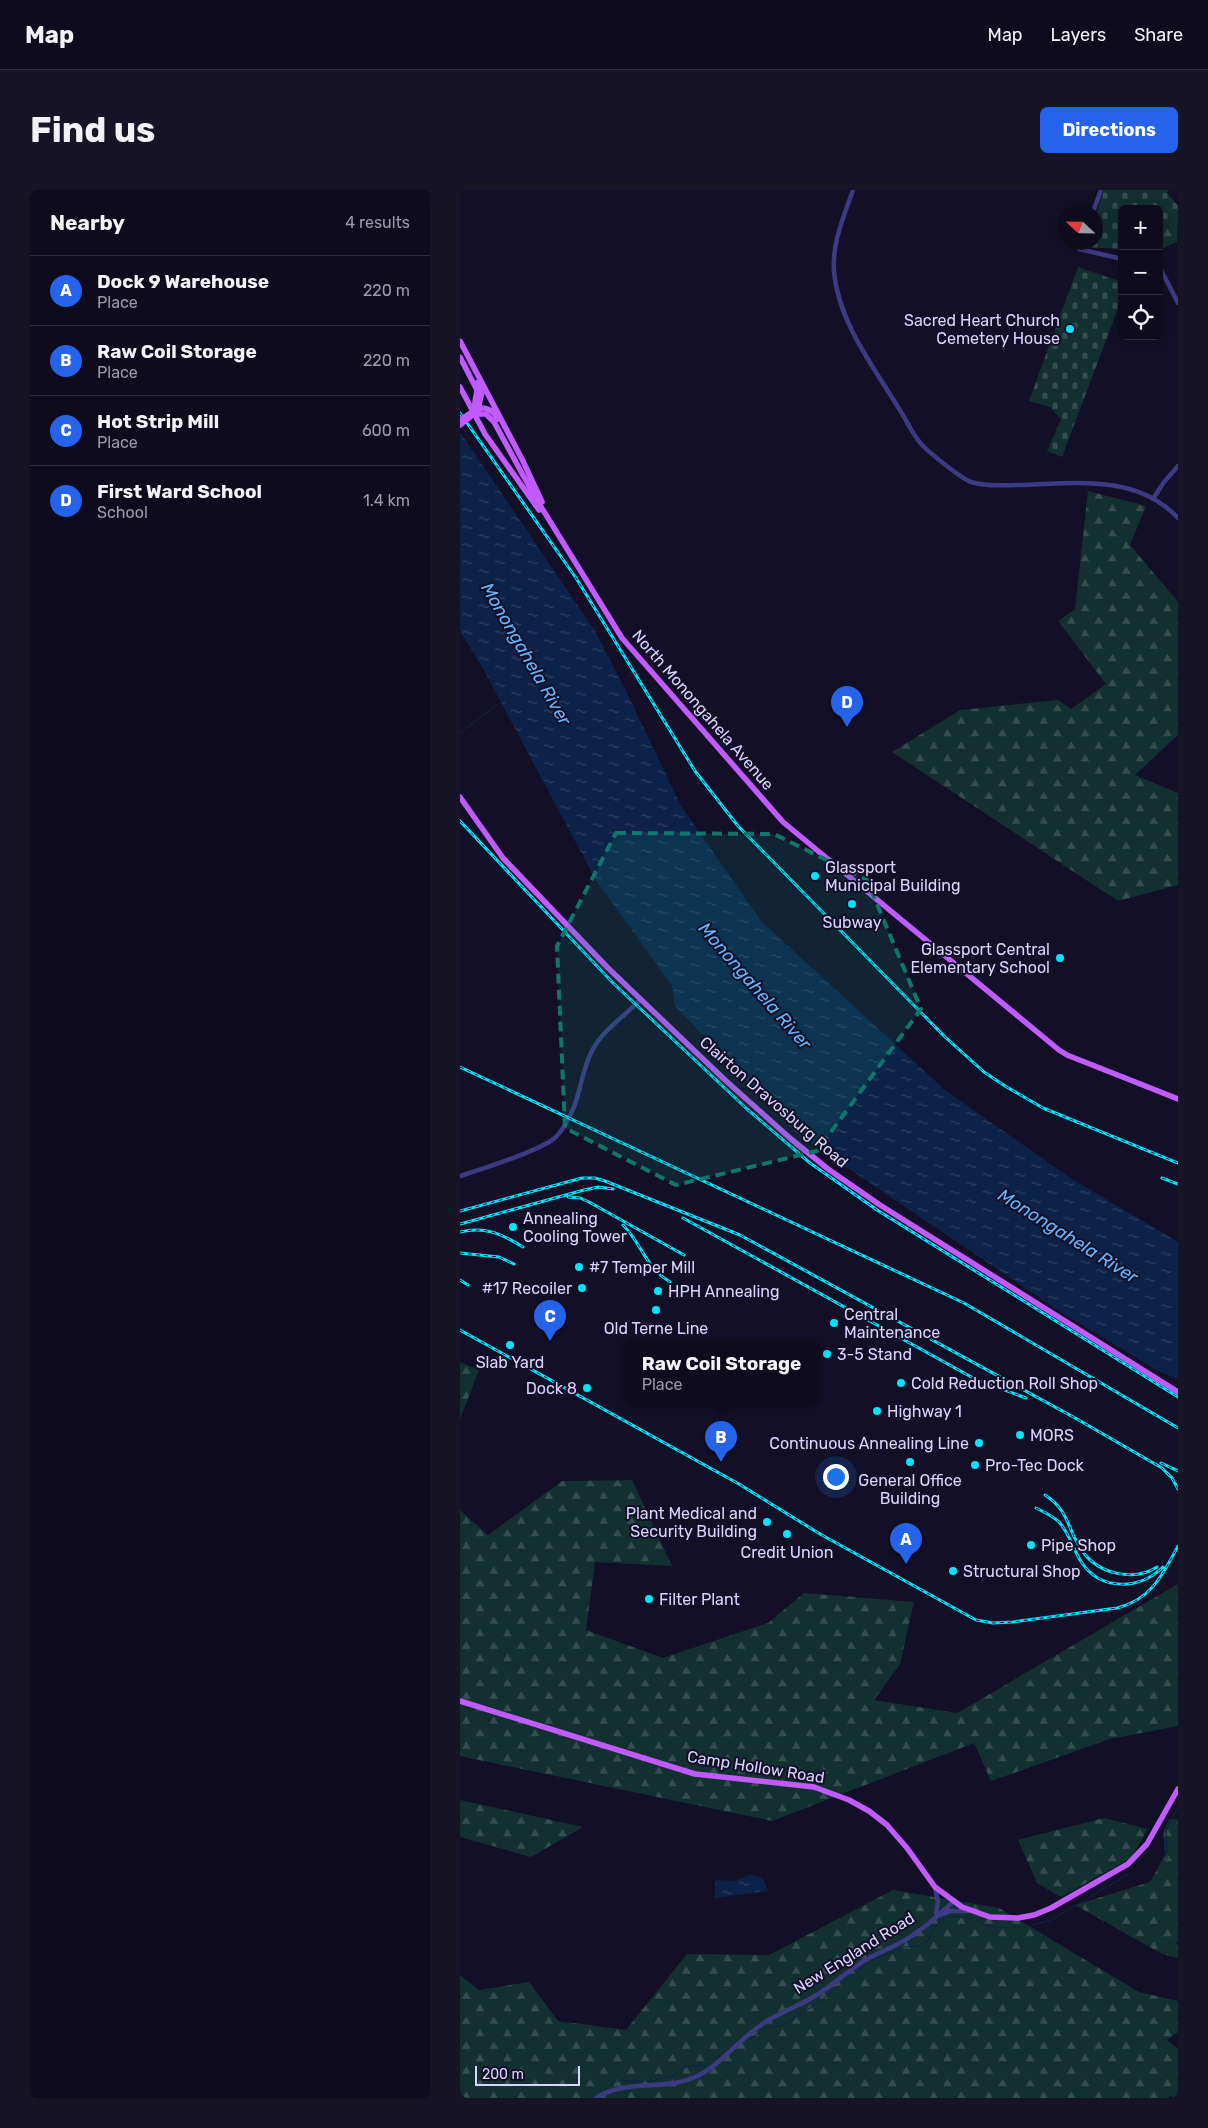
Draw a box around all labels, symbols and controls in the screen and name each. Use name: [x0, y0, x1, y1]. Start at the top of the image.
text: Map: [25, 21, 74, 49]
text: Map: [988, 24, 1023, 46]
text: Layers: [1051, 24, 1106, 46]
text: Share: [1134, 24, 1183, 46]
button: Directions: [1040, 107, 1178, 153]
text: Find us: [30, 109, 155, 151]
north arrow: [1058, 205, 1103, 250]
map controls: [1118, 205, 1163, 340]
button: +: [1118, 205, 1163, 250]
text: Nearby: [50, 210, 125, 235]
text: 4 results: [345, 213, 410, 232]
button: −: [1118, 250, 1163, 295]
text: Dock 9 Warehouse: [97, 270, 269, 293]
text: A: [60, 281, 72, 300]
text: 220 m: [363, 281, 410, 300]
text: Place: [97, 293, 138, 312]
button: locate: [1118, 295, 1163, 340]
place label: Sacred Heart Church Cemetery House: [904, 311, 1060, 348]
marker: Sacred Heart Church Cemetery House: [1064, 323, 1076, 335]
text: Raw Coil Storage: [97, 340, 257, 363]
text: B: [60, 351, 72, 370]
text: 220 m: [363, 351, 410, 370]
text: Place: [97, 363, 138, 382]
text: Hot Strip Mill: [97, 410, 219, 433]
text: C: [60, 421, 72, 440]
text: 600 m: [362, 421, 410, 440]
text: Place: [97, 433, 138, 452]
text: First Ward School: [97, 480, 262, 503]
text: D: [60, 491, 72, 510]
text: 1.4 km: [363, 491, 410, 510]
text: School: [97, 503, 148, 522]
water label: Monongahela River: [476, 579, 576, 730]
street label: North Monongahela Avenue: [628, 626, 778, 794]
pin: D: [831, 686, 863, 727]
place label: Glassport Municipal Building: [825, 858, 961, 895]
marker: Glassport Municipal Building: [809, 870, 821, 882]
marker: Subway: [846, 898, 858, 910]
place label: Subway: [823, 913, 882, 932]
water label: Monongahela River: [694, 918, 817, 1055]
place label: Glassport Central Elementary School: [910, 940, 1050, 977]
marker: Glassport Central Elementary School: [1054, 952, 1066, 964]
street label: Clairton Dravosburg Road: [696, 1032, 852, 1172]
water label: Monongahela River: [994, 1184, 1143, 1289]
place label: Annealing Cooling Tower: [523, 1209, 627, 1246]
marker: Annealing Cooling Tower: [507, 1221, 519, 1233]
place label: #7 Temper Mill: [589, 1258, 695, 1277]
marker: #7 Temper Mill: [573, 1261, 585, 1273]
place label: #17 Recoiler: [482, 1279, 572, 1298]
marker: #17 Recoiler: [576, 1282, 588, 1294]
place label: HPH Annealing: [668, 1282, 780, 1301]
marker: HPH Annealing: [652, 1285, 664, 1297]
pin: C: [534, 1300, 566, 1341]
marker: Old Terne Line: [650, 1304, 662, 1316]
place label: Central Maintenance: [844, 1305, 940, 1342]
marker: Central Maintenance: [828, 1317, 840, 1329]
place label: Old Terne Line: [604, 1319, 708, 1338]
marker: Slab Yard: [504, 1339, 516, 1351]
popup: [624, 1340, 819, 1405]
place label: 3-5 Stand: [837, 1345, 912, 1364]
marker: 3-5 Stand: [821, 1348, 833, 1360]
text: Raw Coil Storage: [642, 1352, 801, 1375]
place label: Slab Yard: [476, 1353, 544, 1372]
place label: Cold Reduction Roll Shop: [911, 1374, 1098, 1393]
text: Place: [642, 1375, 682, 1394]
marker: Cold Reduction Roll Shop: [895, 1377, 907, 1389]
place label: Dock 8: [526, 1379, 577, 1398]
marker: Dock 8: [581, 1382, 593, 1394]
place label: Highway 1: [887, 1402, 962, 1421]
marker: Highway 1: [871, 1405, 883, 1417]
pin: B: [705, 1421, 737, 1462]
place label: MORS: [1030, 1426, 1074, 1445]
marker: MORS: [1014, 1429, 1026, 1441]
place label: Continuous Annealing Line: [769, 1434, 969, 1453]
marker: Continuous Annealing Line: [973, 1437, 985, 1449]
marker: General Office Building: [904, 1456, 916, 1468]
place label: Pro-Tec Dock: [985, 1456, 1085, 1475]
marker: Pro-Tec Dock: [969, 1459, 981, 1471]
your location: [823, 1464, 849, 1490]
place label: General Office Building: [858, 1471, 962, 1508]
place label: Plant Medical and Security Building: [626, 1504, 757, 1541]
marker: Plant Medical and Security Building: [761, 1516, 773, 1528]
pin: A: [890, 1523, 922, 1564]
marker: Credit Union: [781, 1528, 793, 1540]
place label: Pipe Shop: [1041, 1536, 1116, 1555]
marker: Pipe Shop: [1025, 1539, 1037, 1551]
place label: Credit Union: [741, 1543, 833, 1562]
place label: Structural Shop: [963, 1562, 1081, 1581]
marker: Structural Shop: [947, 1565, 959, 1577]
place label: Filter Plant: [659, 1590, 740, 1609]
marker: Filter Plant: [643, 1593, 655, 1605]
street label: Camp Hollow Road: [686, 1747, 826, 1787]
street label: New England Road: [790, 1908, 918, 1998]
scale bar: [475, 2063, 580, 2086]
text: 200 m: [482, 2066, 524, 2083]

